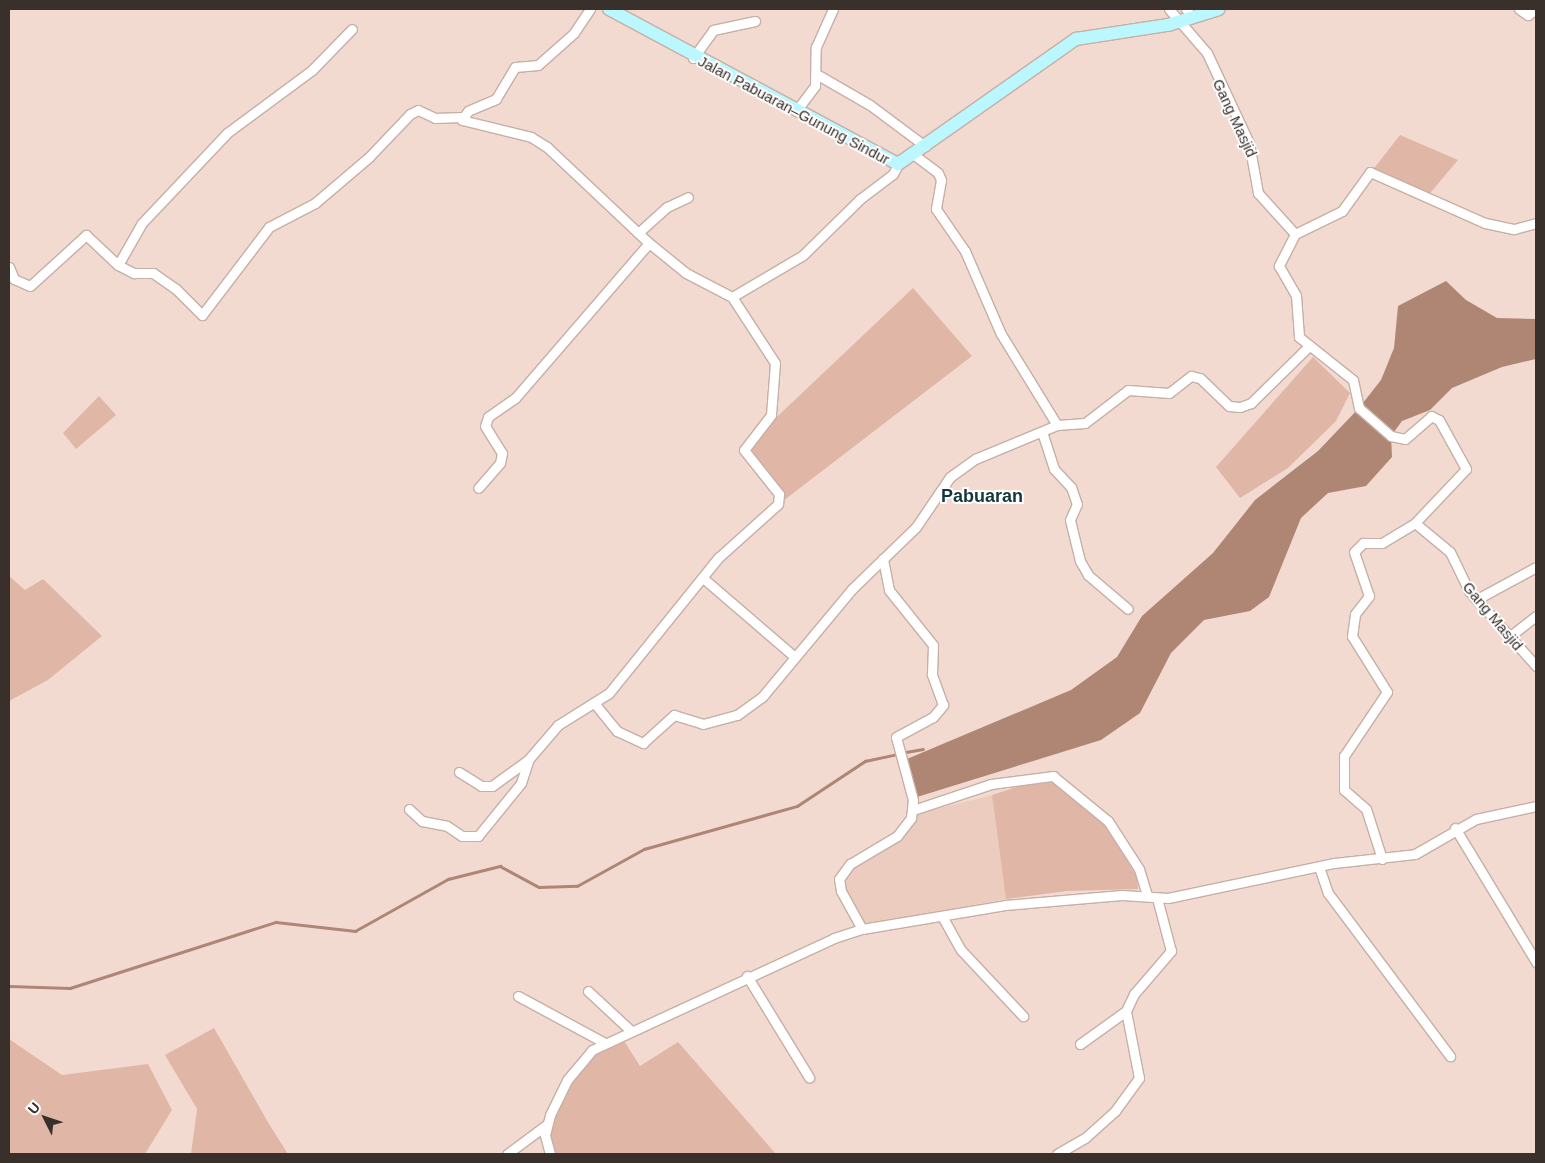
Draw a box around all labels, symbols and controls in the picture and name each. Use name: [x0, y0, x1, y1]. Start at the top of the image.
street label: Jalan Pabuaran–Gunung Sindur: [695, 52, 893, 168]
street label: Gang Masjid: [1209, 76, 1261, 160]
district label: Pabuaran: [941, 485, 1023, 507]
street label: Gang Masjid: [1459, 578, 1527, 654]
north arrow: [20, 1093, 70, 1143]
text: U: [24, 1099, 43, 1117]

